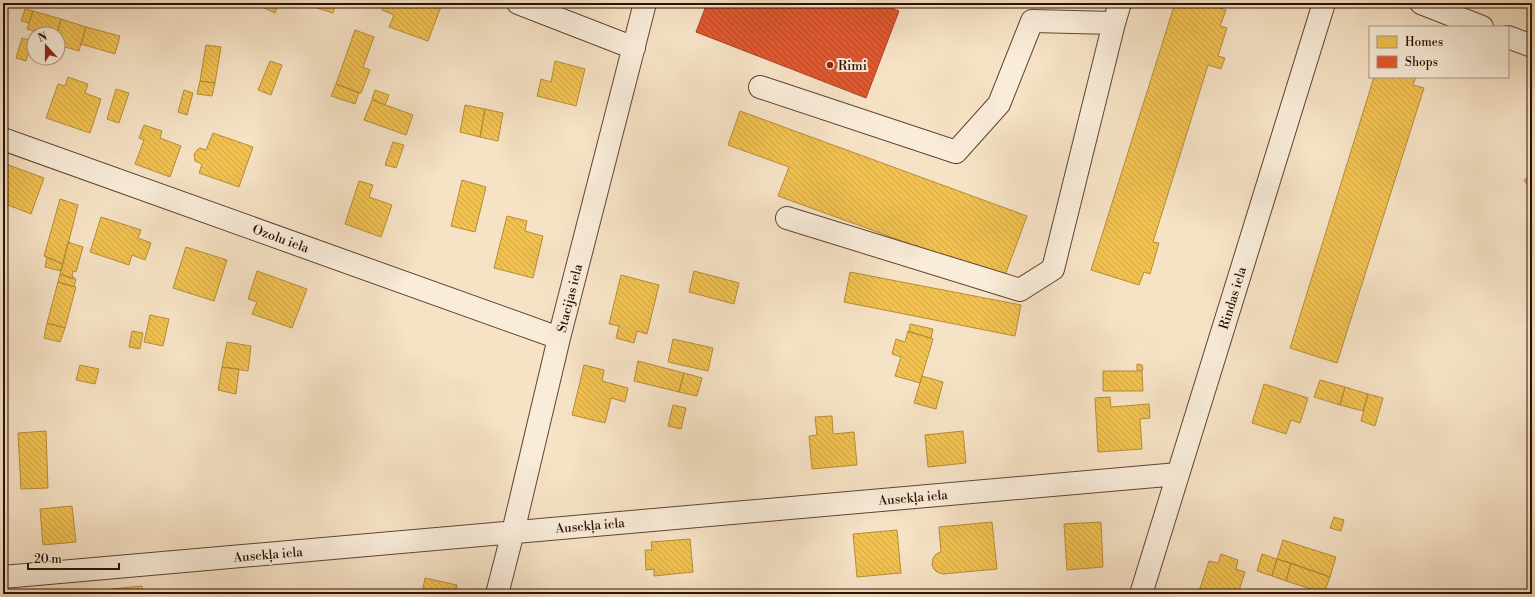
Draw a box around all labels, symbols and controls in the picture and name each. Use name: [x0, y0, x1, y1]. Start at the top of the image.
north arrow: [26, 26, 66, 66]
legend: [1369, 26, 1509, 78]
text: N: [36, 29, 50, 46]
text: Homes: [1405, 35, 1443, 50]
text: Shops: [1405, 55, 1438, 70]
place label: Rimi: [838, 58, 867, 74]
marker: Rimi: [825, 60, 835, 70]
street label: Ozolu iela: [250, 221, 311, 257]
street label: Stacijas iela: [554, 262, 586, 334]
street label: Rindas iela: [1216, 265, 1250, 332]
street label: Ausekļa iela: [877, 487, 949, 509]
street label: Ausekļa iela: [554, 515, 626, 537]
street label: Ausekļa iela: [232, 544, 304, 566]
scale bar: [28, 545, 119, 571]
text: 20 m: [34, 552, 62, 567]

